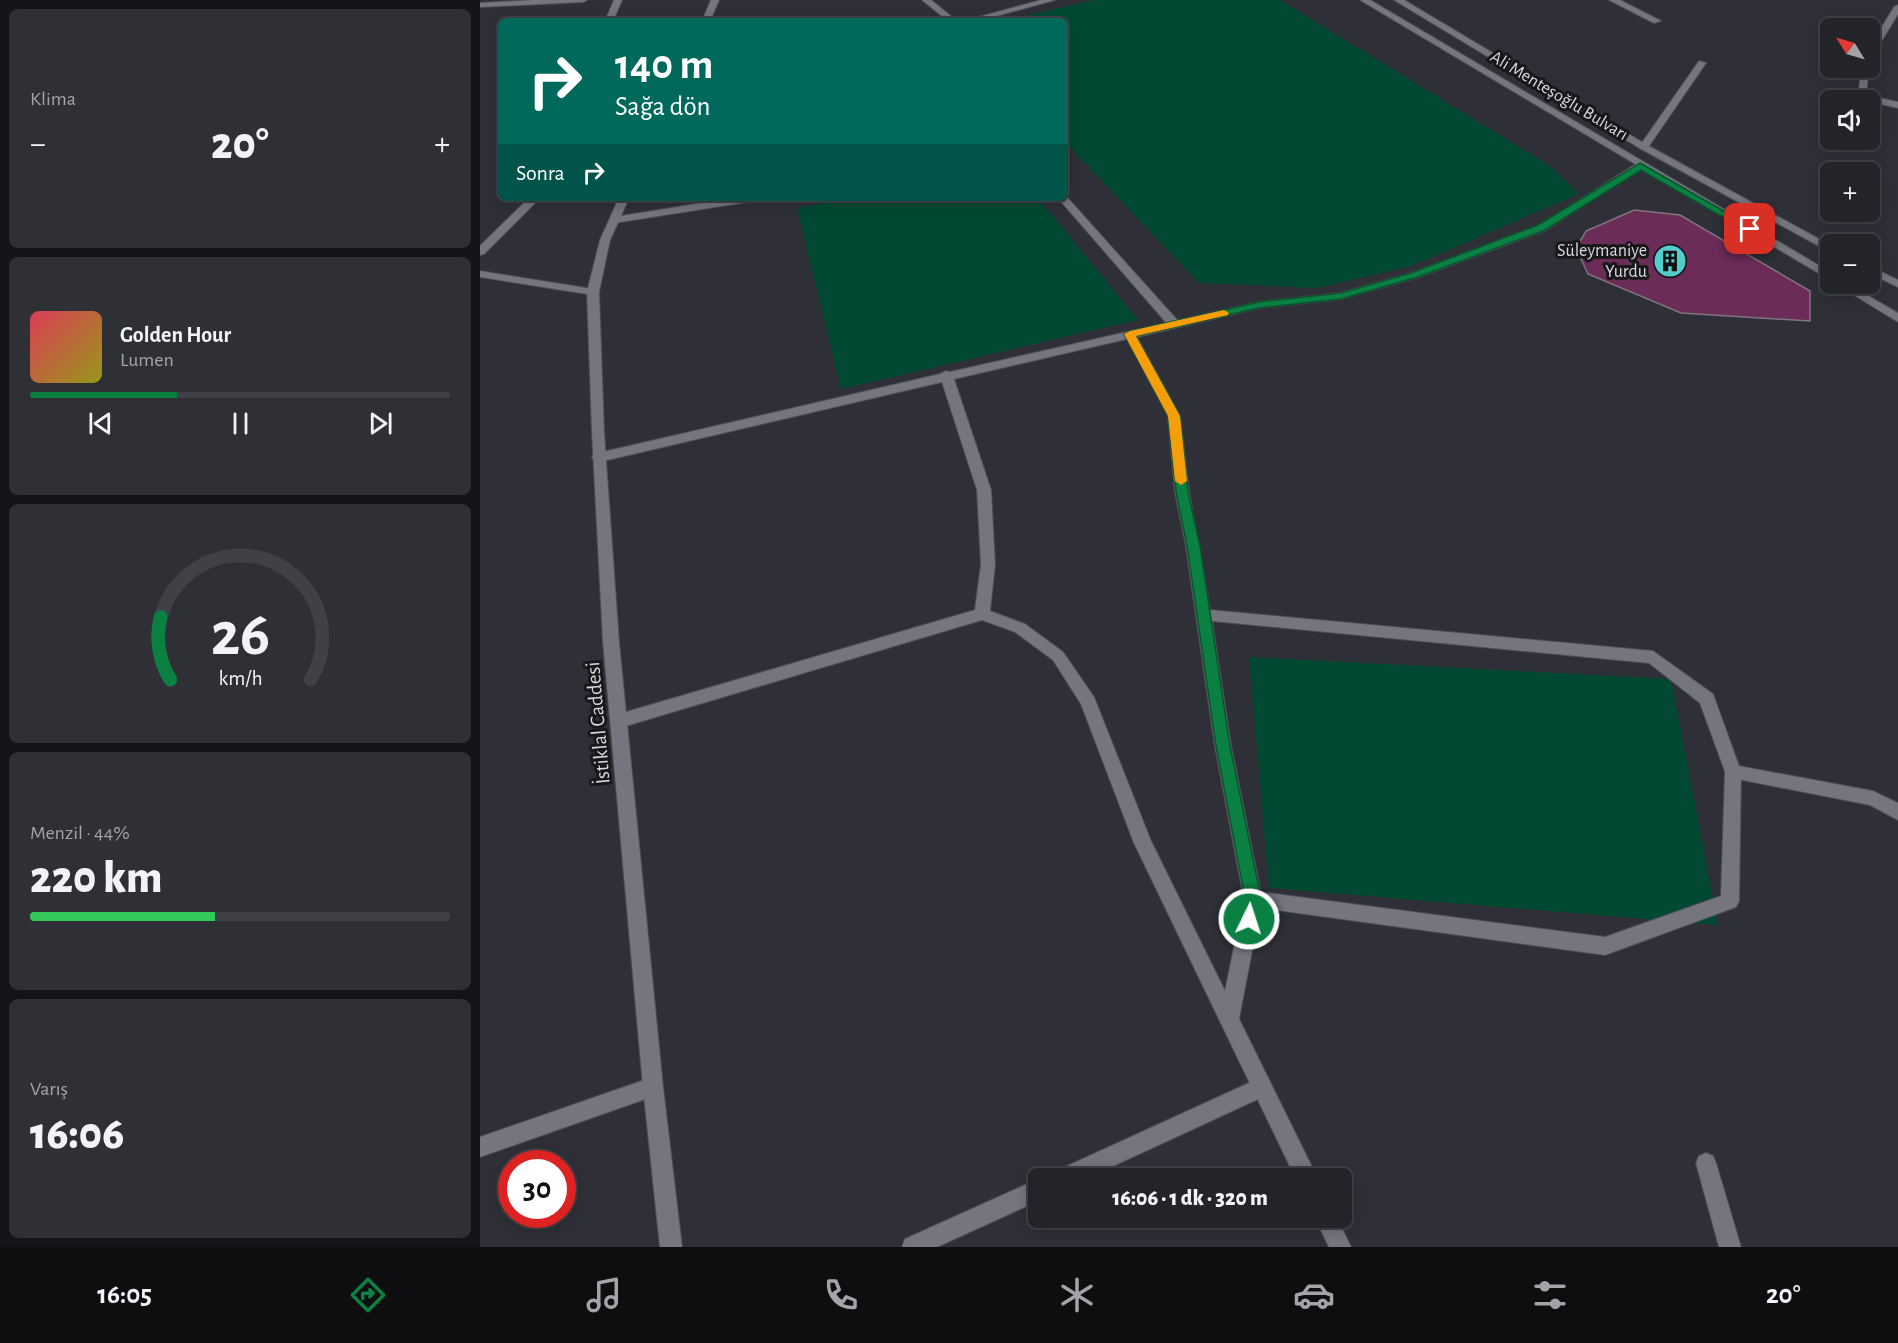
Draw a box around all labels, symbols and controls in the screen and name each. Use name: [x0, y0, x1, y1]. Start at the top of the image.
north arrow: [1820, 18, 1880, 78]
map controls: [1820, 18, 1880, 294]
icon: right: [516, 42, 594, 120]
text: 140 m: [615, 44, 713, 86]
street label: Ali Menteşoğlu Bulvarı: [1487, 48, 1631, 144]
text: Klima: [30, 89, 76, 109]
button: sound: [1820, 90, 1880, 150]
text: Sağa dön: [615, 93, 710, 120]
text: 20°: [211, 122, 269, 167]
text: −: [30, 128, 46, 161]
text: +: [434, 128, 450, 161]
icon: right: [577, 156, 610, 189]
text: Sonra: [516, 162, 565, 184]
button: +: [1820, 162, 1880, 222]
pin: [1724, 203, 1775, 254]
icon: arrive: [1733, 212, 1766, 245]
button: −: [1820, 234, 1880, 294]
place label: Süleymaniye Yurdu: [1557, 242, 1647, 281]
building icon: Süleymaniye Yurdu: [1652, 243, 1688, 279]
text: Golden Hour: [120, 324, 231, 346]
text: Lumen: [120, 350, 174, 370]
icon: previous: [84, 407, 117, 440]
icon: pause: [224, 407, 257, 440]
icon: next: [364, 407, 397, 440]
text: 26: [210, 605, 270, 667]
street label: İstiklal Caddesi: [581, 661, 614, 785]
text: km/h: [218, 669, 262, 690]
text: Menzil · 44%: [30, 823, 130, 843]
text: 220 km: [30, 856, 162, 901]
position arrow: [1217, 887, 1281, 951]
text: Varış: [30, 1079, 68, 1099]
text: 16:06: [30, 1112, 124, 1157]
speed limit sign: 30: [498, 1150, 576, 1228]
text: 16:06 · 1 dk · 320 m: [1112, 1187, 1268, 1209]
icon: directions: [347, 1274, 389, 1316]
icon: music: [583, 1274, 625, 1316]
icon: phone: [820, 1274, 862, 1316]
icon: climate: [1056, 1274, 1098, 1316]
icon: car: [1293, 1274, 1335, 1316]
icon: filters: [1529, 1274, 1571, 1316]
text: 16:05: [97, 1281, 152, 1308]
text: 20°: [1766, 1281, 1801, 1308]

